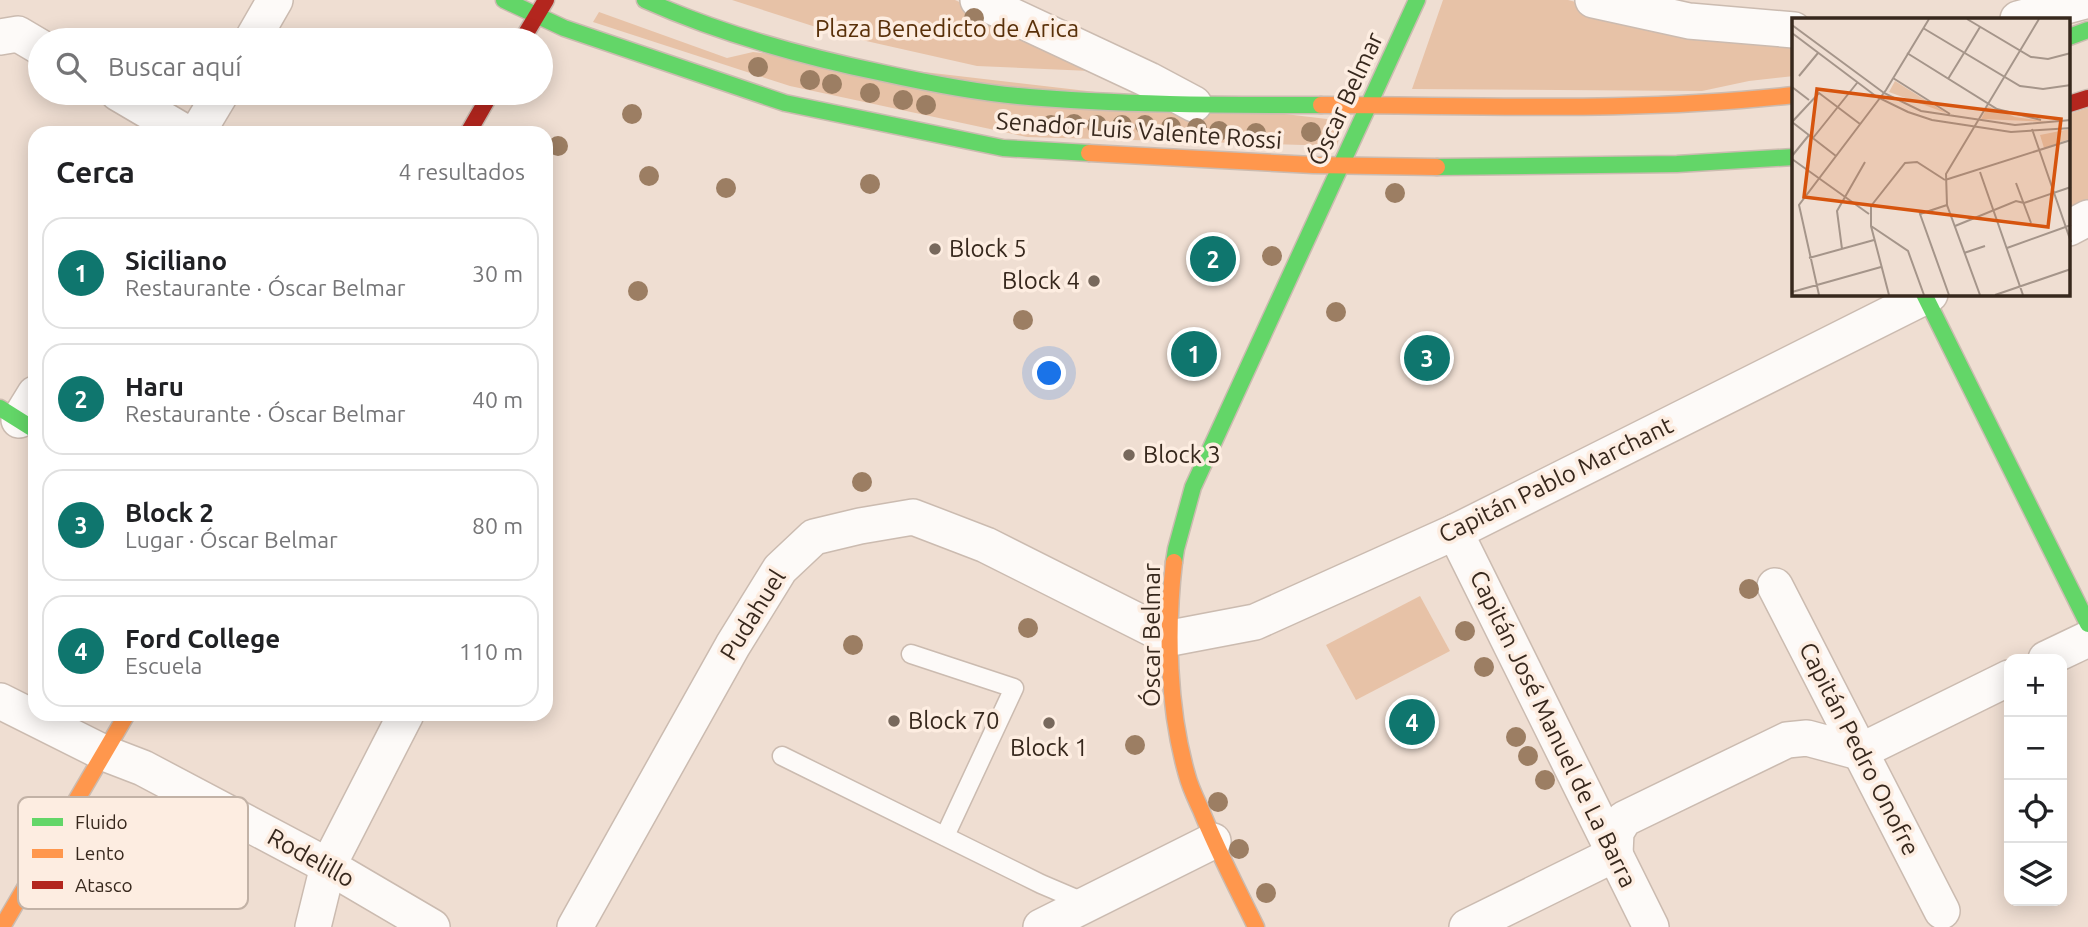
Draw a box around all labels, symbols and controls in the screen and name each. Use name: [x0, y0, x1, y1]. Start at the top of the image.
park label: Plaza Benedicto de Arica: [815, 15, 1079, 42]
inset map: [1792, 18, 2070, 296]
street label: Óscar Belmar: [1302, 27, 1388, 170]
search box: [28, 28, 553, 105]
icon: search: [52, 48, 90, 86]
text: Buscar aquí: [108, 52, 242, 81]
street label: Senador Luis Valente Rossi: [995, 107, 1283, 154]
text: Cerca: [56, 155, 135, 189]
text: 4 resultados: [399, 159, 525, 184]
pin: 2: [1190, 233, 1236, 285]
place label: Block 5: [949, 235, 1027, 262]
marker: Block 5: [927, 241, 943, 257]
text: Siciliano: [125, 246, 227, 275]
text: 1: [75, 261, 87, 286]
text: 30 m: [472, 261, 523, 286]
place label: Block 4: [1002, 267, 1080, 294]
marker: Block 4: [1086, 273, 1102, 289]
text: Restaurante · Óscar Belmar: [125, 275, 405, 300]
pin: 1: [1171, 328, 1217, 380]
pin: 3: [1404, 332, 1450, 384]
your location: [1032, 356, 1066, 390]
text: Haru: [125, 372, 184, 401]
text: 2: [75, 387, 87, 412]
text: 40 m: [472, 387, 523, 412]
text: Restaurante · Óscar Belmar: [125, 401, 405, 426]
street label: Capitán Pablo Marchant: [1434, 411, 1678, 548]
place label: Block 3: [1143, 441, 1221, 468]
marker: Block 3: [1121, 447, 1137, 463]
text: Block 2: [125, 498, 214, 527]
text: 3: [75, 513, 87, 538]
text: 80 m: [472, 513, 523, 538]
text: Lugar · Óscar Belmar: [125, 527, 338, 552]
street label: Óscar Belmar: [1137, 563, 1165, 707]
street label: Pudahuel: [714, 565, 791, 665]
street label: Capitán José Manuel de La Barra: [1465, 566, 1642, 892]
text: Ford College: [125, 624, 280, 653]
street label: Capitán Pedro Onofre: [1794, 638, 1925, 860]
text: 4: [75, 639, 87, 664]
text: 110 m: [459, 639, 523, 664]
text: Escuela: [125, 653, 202, 678]
map controls: [2004, 654, 2067, 906]
button: +: [2004, 654, 2067, 717]
pin: 4: [1389, 696, 1435, 748]
place label: Block 70: [908, 707, 999, 734]
marker: Block 70: [886, 713, 902, 729]
marker: Block 1: [1041, 715, 1057, 731]
button: −: [2004, 717, 2067, 780]
place label: Block 1: [1010, 734, 1088, 761]
button: locate: [2004, 780, 2067, 843]
legend: [18, 797, 248, 909]
text: Fluido: [75, 811, 128, 833]
street label: Rodelillo: [263, 823, 359, 892]
text: Lento: [75, 842, 125, 864]
button: layers: [2004, 843, 2067, 906]
text: Atasco: [75, 874, 133, 896]

